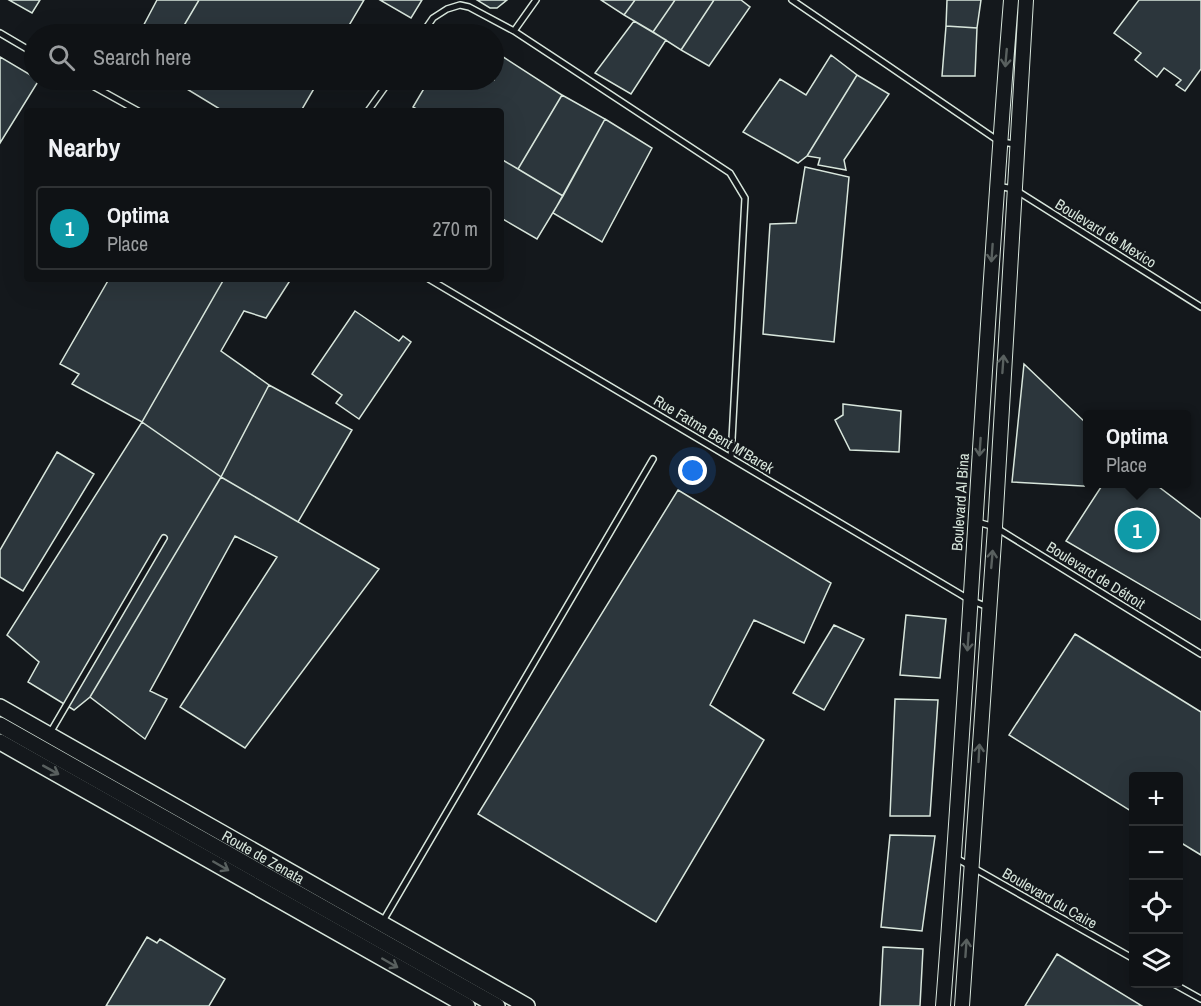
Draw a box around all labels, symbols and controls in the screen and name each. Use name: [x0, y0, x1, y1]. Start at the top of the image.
search box: [24, 24, 504, 90]
icon: search: [45, 41, 78, 74]
text: Search here: [93, 42, 191, 72]
one-way arrow: [1000, 48, 1011, 68]
text: Nearby: [48, 130, 120, 165]
street label: Boulevard de Mexico: [1051, 193, 1161, 273]
text: Optima: [107, 200, 169, 230]
text: 1: [65, 215, 74, 242]
text: 270 m: [432, 215, 478, 242]
text: Place: [107, 230, 148, 257]
one-way arrow: [986, 242, 997, 262]
one-way arrow: [998, 354, 1009, 374]
street label: Rue Fatma Bent M'Barek: [650, 390, 779, 479]
popup: [1083, 410, 1191, 488]
text: Optima: [1106, 421, 1168, 451]
one-way arrow: [974, 437, 985, 457]
text: Place: [1106, 451, 1147, 478]
street label: Boulevard Al Bina: [946, 452, 974, 552]
your location: [678, 456, 707, 485]
pin: 1: [1118, 508, 1156, 552]
street label: Boulevard de Détroit: [1043, 536, 1150, 614]
one-way arrow: [987, 549, 998, 569]
one-way arrow: [962, 632, 973, 652]
one-way arrow: [974, 744, 985, 764]
one-way arrow: [42, 765, 59, 777]
map controls: [1129, 772, 1183, 988]
button: +: [1129, 772, 1183, 826]
street label: Route de Zenata: [218, 825, 309, 888]
button: −: [1129, 826, 1183, 880]
one-way arrow: [212, 861, 229, 873]
street label: Boulevard du Caire: [999, 862, 1101, 934]
button: locate: [1129, 880, 1183, 934]
button: layers: [1129, 934, 1183, 988]
one-way arrow: [961, 938, 972, 958]
one-way arrow: [381, 957, 398, 969]

